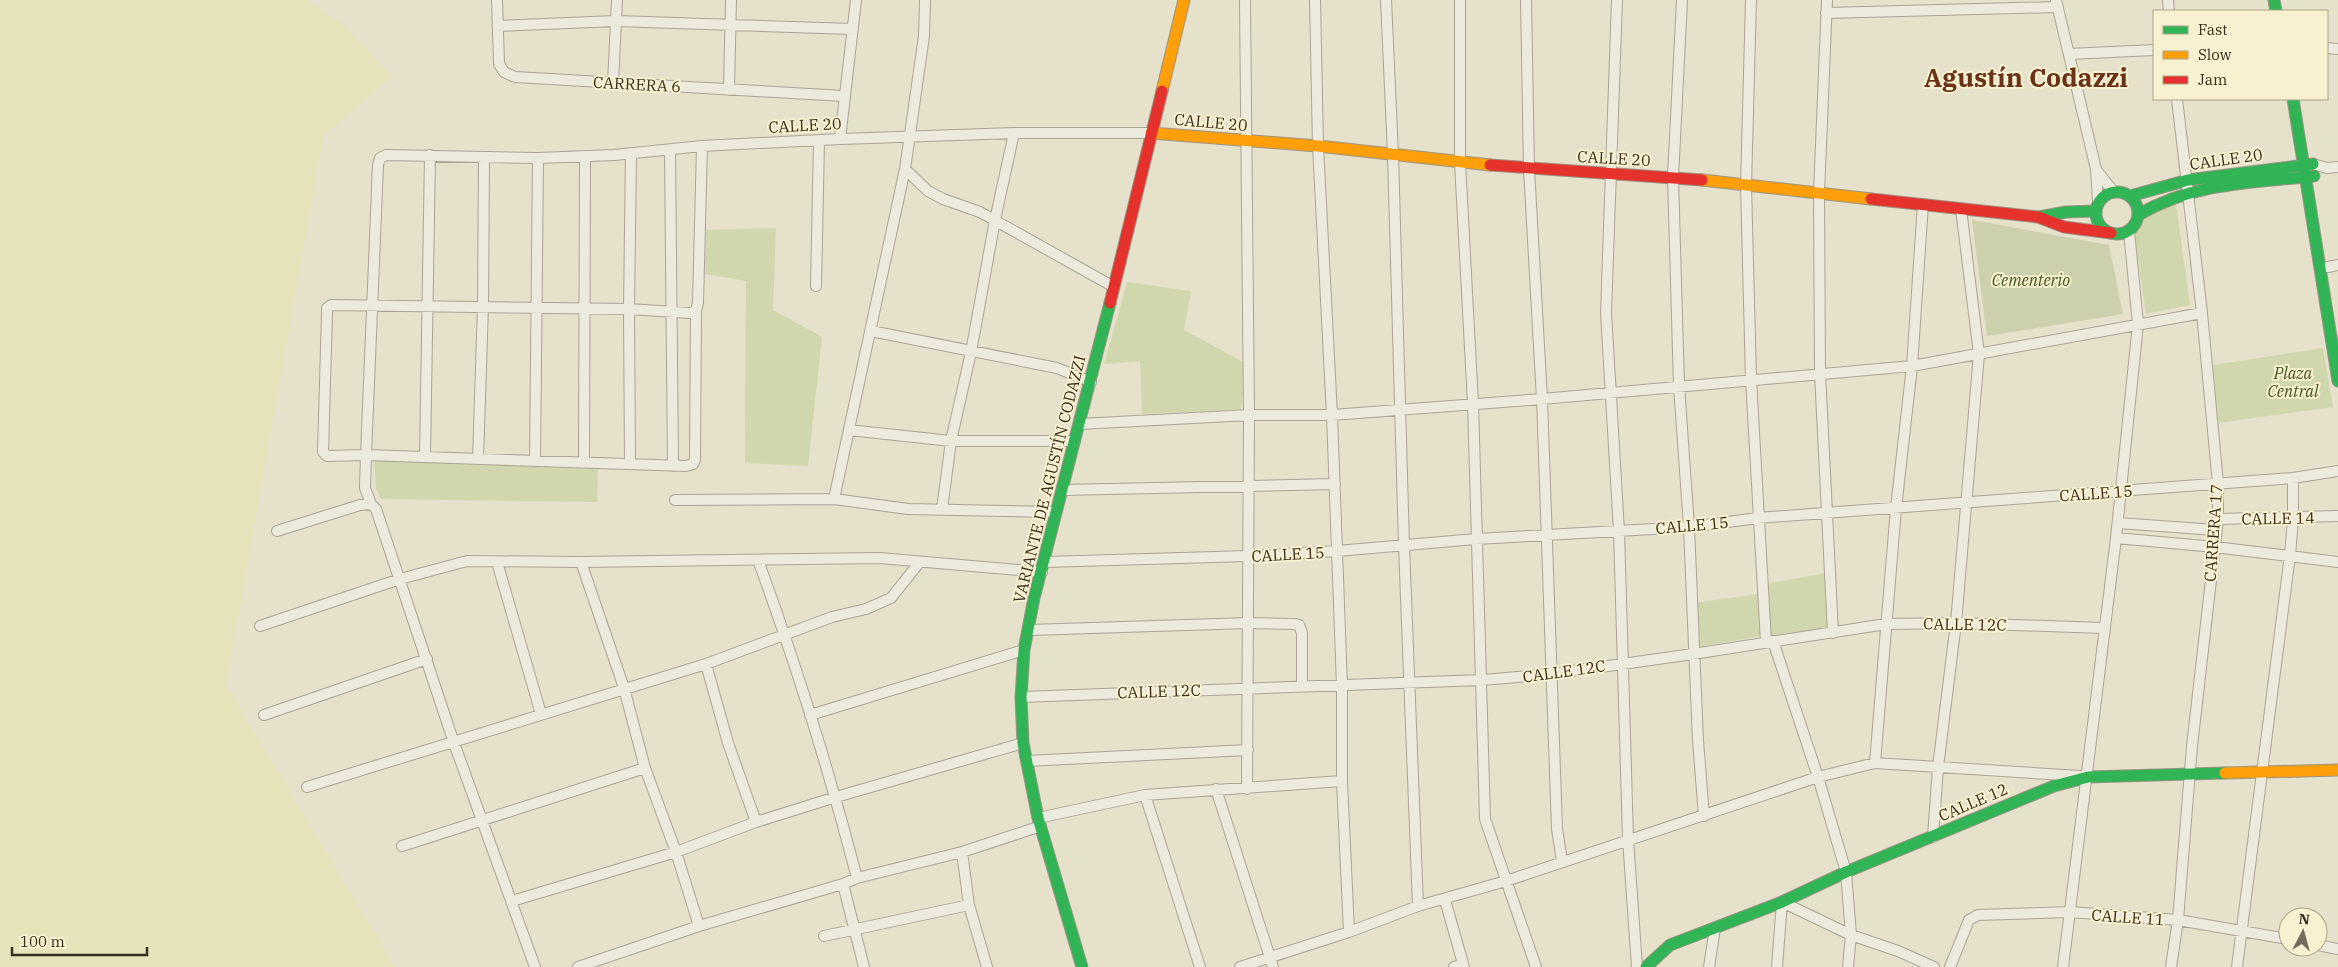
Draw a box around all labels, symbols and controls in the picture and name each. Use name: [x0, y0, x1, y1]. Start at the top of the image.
legend: [2153, 10, 2328, 100]
text: Fast: [2198, 20, 2228, 39]
text: Slow: [2198, 45, 2232, 64]
district label: Agustín Codazzi: [1924, 60, 2128, 94]
text: Jam: [2198, 70, 2227, 89]
street label: CARRERA 6: [592, 72, 682, 96]
street label: CALLE 20: [1174, 109, 1248, 135]
street label: CALLE 20: [768, 113, 842, 137]
street label: CALLE 20: [2188, 144, 2264, 174]
street label: CALLE 20: [1577, 146, 1651, 170]
park label: Cementerio: [1992, 270, 2070, 290]
street label: VARIANTE DE AGUSTÍN CODAZZI: [1008, 353, 1090, 605]
park label: Plaza Central: [2267, 363, 2319, 401]
street label: CALLE 15: [2059, 480, 2133, 506]
street label: CARRERA 17: [2200, 484, 2226, 582]
street label: CALLE 14: [2241, 507, 2315, 529]
street label: CALLE 15: [1655, 512, 1729, 538]
street label: CALLE 15: [1251, 542, 1325, 566]
street label: CALLE 12C: [1923, 613, 2007, 635]
street label: CALLE 12C: [1521, 655, 1607, 687]
street label: CALLE 12C: [1117, 680, 1201, 702]
street label: CALLE 12: [1935, 778, 2011, 826]
street label: CALLE 11: [2091, 904, 2165, 930]
north arrow: [2278, 907, 2328, 957]
text: N: [2298, 910, 2311, 929]
scale bar: [12, 924, 148, 956]
text: 100 m: [20, 932, 65, 951]

